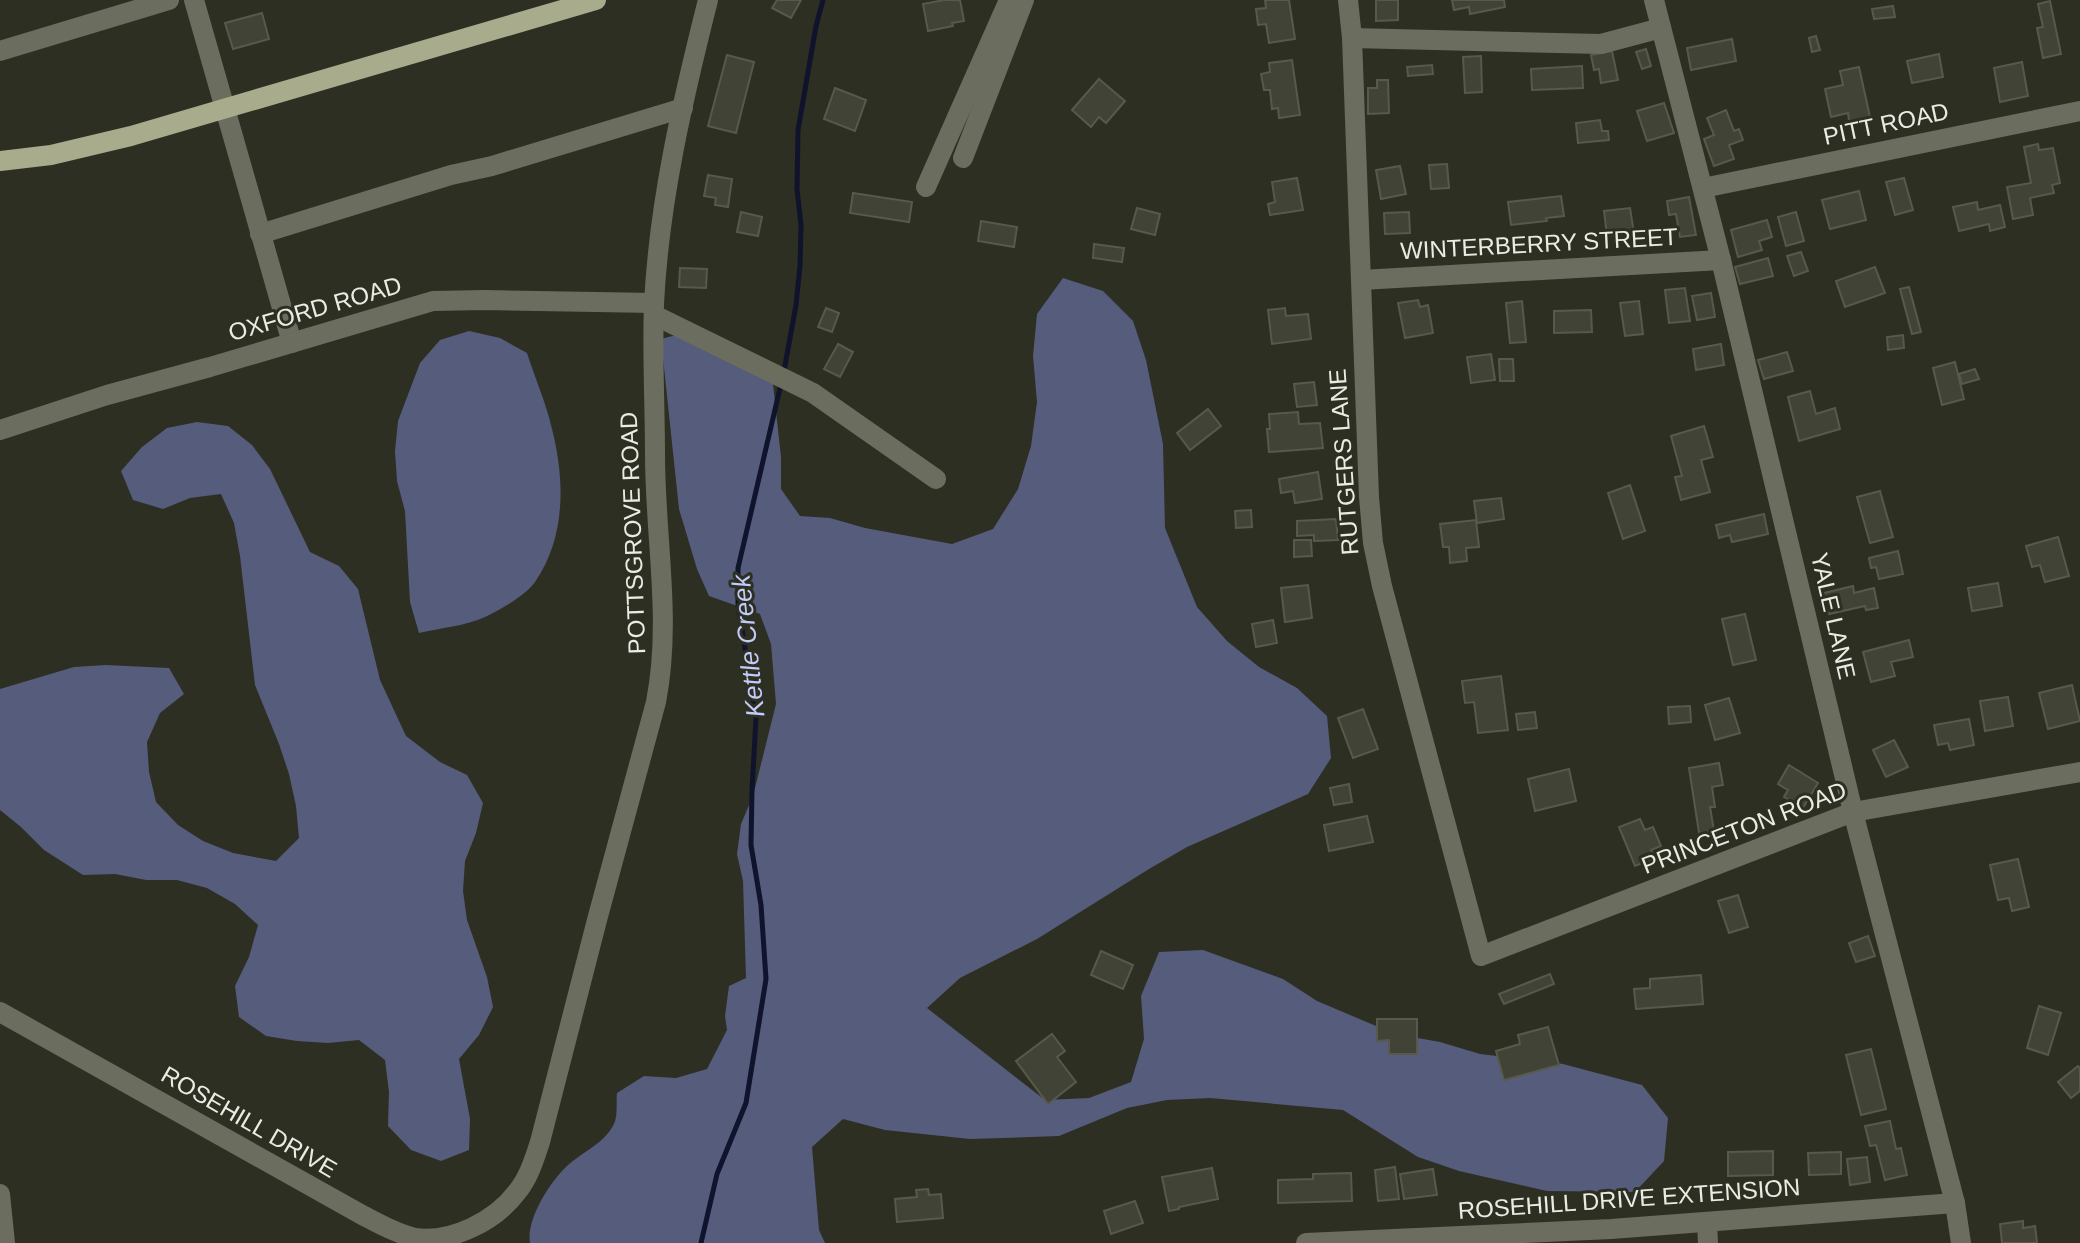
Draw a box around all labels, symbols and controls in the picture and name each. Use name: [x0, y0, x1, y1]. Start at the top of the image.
street label: PITT ROAD: [1821, 97, 1951, 150]
street label: WINTERBERRY STREET: [1400, 223, 1679, 264]
street label: OXFORD ROAD: [225, 271, 404, 346]
street label: RUTGERS LANE: [1324, 368, 1363, 556]
street label: POTTSGROVE ROAD: [615, 411, 650, 655]
street label: YALE LANE: [1806, 550, 1861, 682]
water label: Kettle Creek: [725, 571, 770, 719]
street label: PRINCETON ROAD: [1638, 776, 1850, 879]
street label: ROSEHILL DRIVE: [157, 1060, 342, 1183]
street label: ROSEHILL DRIVE EXTENSION: [1457, 1173, 1801, 1224]

